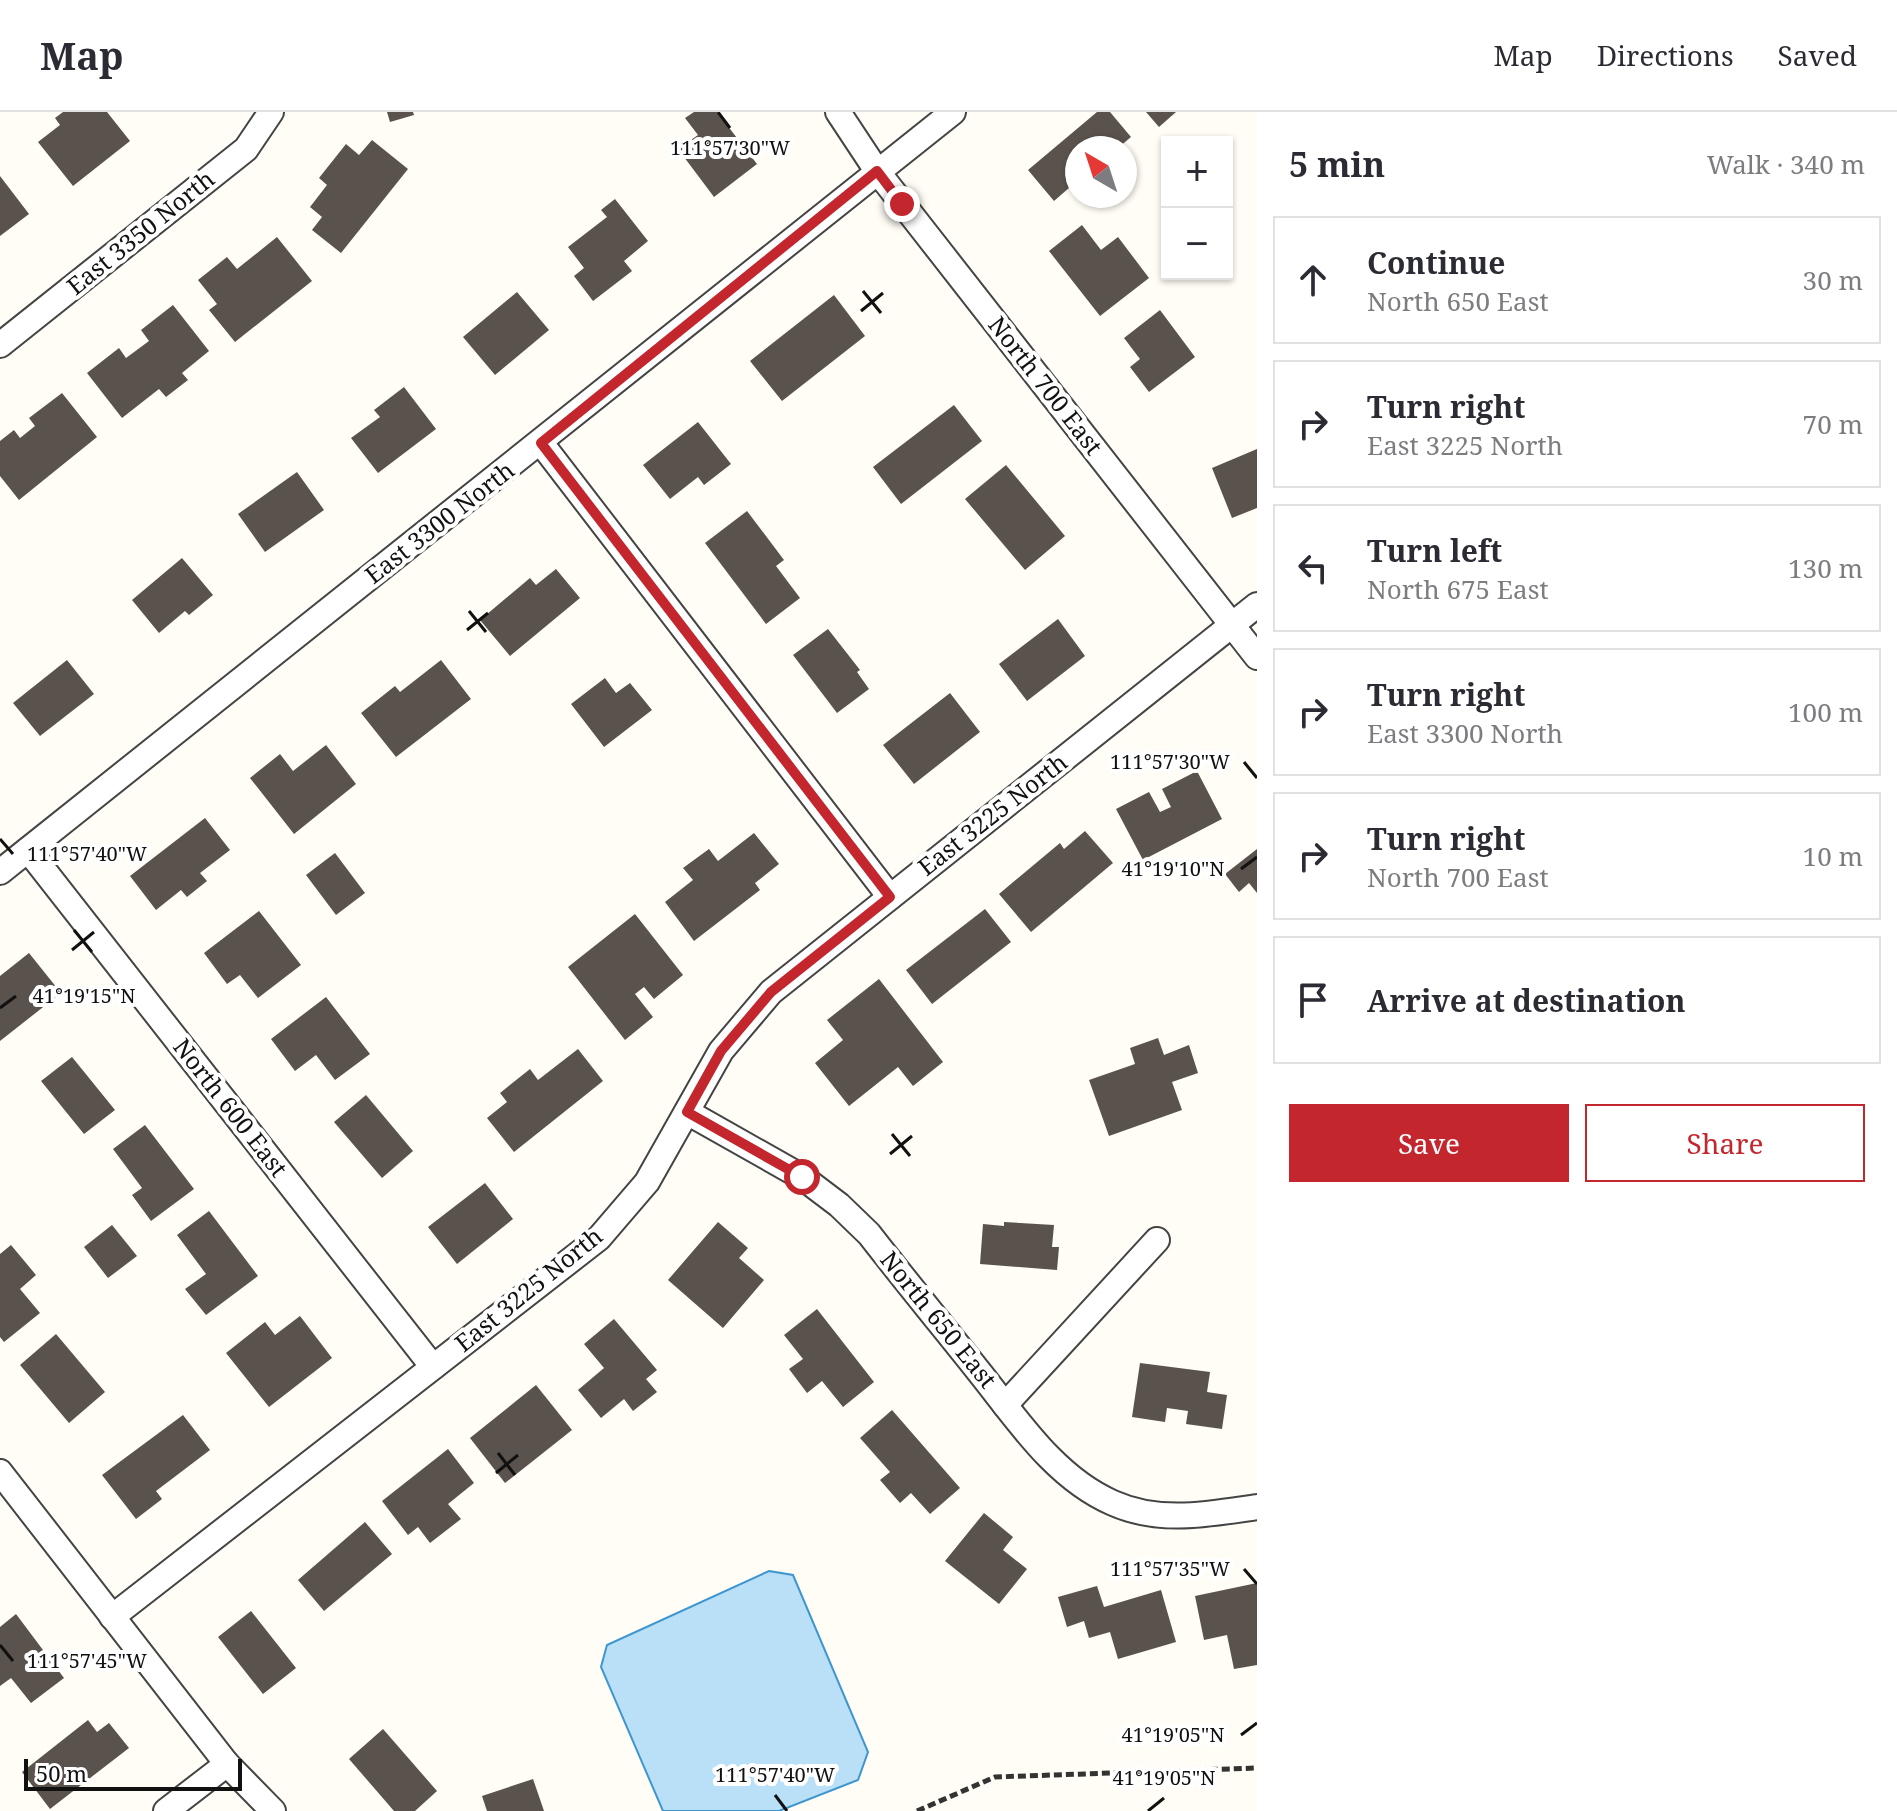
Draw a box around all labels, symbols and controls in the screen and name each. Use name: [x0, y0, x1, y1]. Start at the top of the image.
text: Map: [40, 29, 124, 81]
text: Map: [1493, 36, 1553, 74]
text: Directions: [1597, 36, 1734, 74]
text: Saved: [1778, 36, 1857, 74]
text: 111°57'30"W: [670, 134, 790, 161]
north arrow: [1065, 136, 1137, 208]
map controls: [1161, 136, 1233, 280]
button: +: [1161, 136, 1233, 208]
text: 5 min: [1289, 141, 1385, 187]
text: Walk · 340 m: [1707, 146, 1865, 182]
street label: East 3350 North: [59, 162, 221, 302]
route end: [884, 186, 920, 222]
button: −: [1161, 208, 1233, 280]
text: Continue: [1367, 242, 1505, 283]
icon: ahead: [1291, 258, 1335, 302]
text: 30 m: [1803, 262, 1863, 298]
text: North 650 East: [1367, 283, 1549, 319]
street label: North 700 East: [982, 309, 1111, 461]
text: Turn right: [1367, 386, 1525, 427]
icon: right: [1291, 402, 1335, 446]
text: 70 m: [1803, 406, 1863, 442]
text: East 3225 North: [1367, 427, 1563, 463]
street label: East 3300 North: [358, 453, 521, 591]
text: Turn left: [1367, 530, 1502, 571]
icon: left: [1291, 546, 1335, 590]
text: 130 m: [1788, 550, 1863, 586]
text: North 675 East: [1367, 571, 1549, 607]
text: Turn right: [1367, 674, 1525, 715]
icon: right: [1291, 690, 1335, 734]
text: 100 m: [1788, 694, 1863, 730]
text: East 3300 North: [1367, 715, 1563, 751]
street label: East 3225 North: [911, 745, 1074, 883]
text: 111°57'30"W: [1110, 748, 1230, 775]
text: Turn right: [1367, 818, 1525, 859]
icon: right: [1291, 834, 1335, 878]
text: 10 m: [1803, 838, 1863, 874]
text: 111°57'40"W: [27, 840, 147, 867]
text: 41°19'10"N: [1122, 855, 1224, 882]
text: North 700 East: [1367, 859, 1549, 895]
icon: arrive: [1291, 978, 1335, 1022]
text: Arrive at destination: [1367, 980, 1686, 1021]
text: 41°19'15"N: [33, 982, 135, 1009]
street label: North 600 East: [167, 1031, 296, 1183]
button: Save: [1289, 1104, 1569, 1182]
button: Share: [1585, 1104, 1865, 1182]
route start: [784, 1159, 820, 1195]
street label: East 3225 North: [447, 1219, 609, 1359]
street label: North 650 East: [874, 1244, 1005, 1395]
text: 111°57'35"W: [1110, 1555, 1230, 1582]
text: 111°57'45"W: [27, 1647, 147, 1674]
text: 41°19'05"N: [1122, 1721, 1224, 1748]
scale bar: [24, 1755, 242, 1791]
text: 50 m: [36, 1758, 87, 1788]
text: 111°57'40"W: [715, 1761, 835, 1788]
text: 41°19'05"N: [1113, 1764, 1215, 1791]

